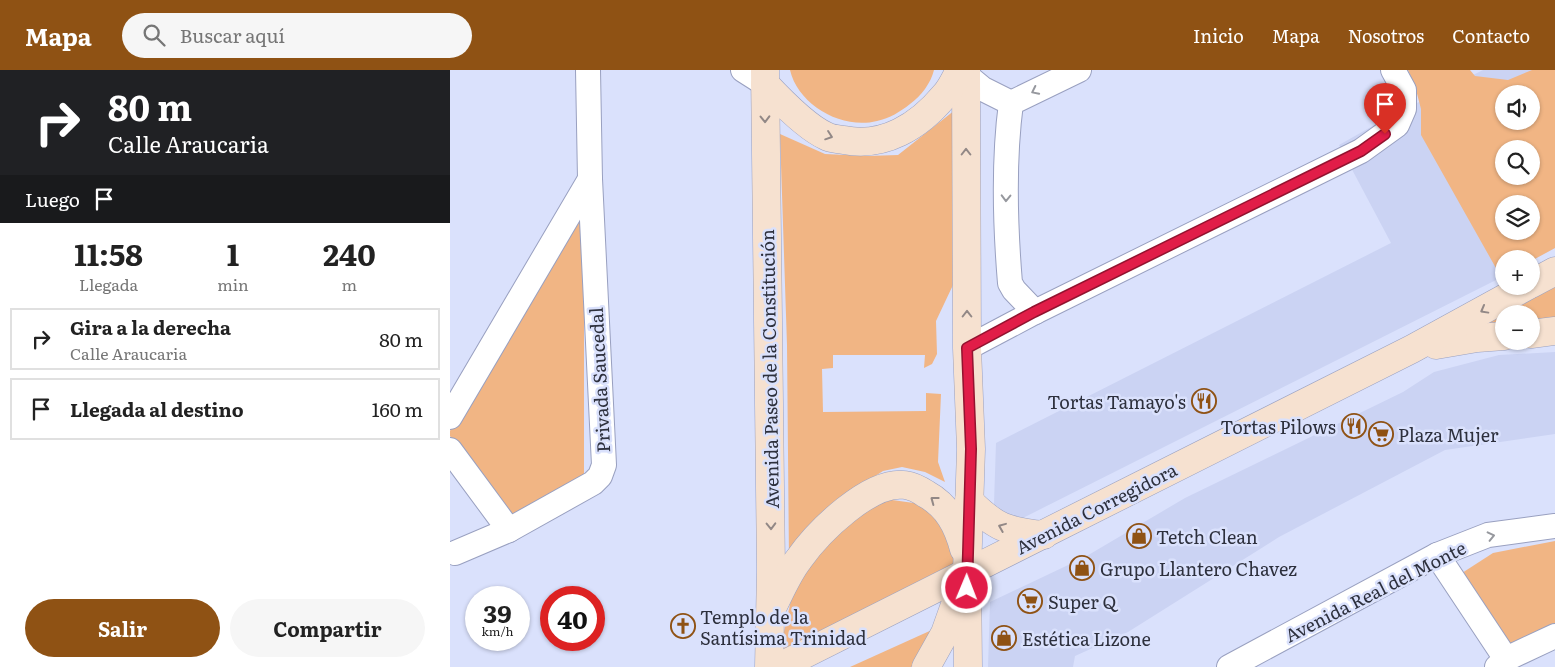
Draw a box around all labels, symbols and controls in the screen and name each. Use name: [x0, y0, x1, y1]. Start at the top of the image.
search box: [122, 13, 472, 58]
text: Mapa: [25, 18, 92, 53]
icon: search: [140, 21, 168, 49]
text: Buscar aquí: [180, 21, 285, 49]
text: Inicio: [1193, 22, 1244, 49]
text: Mapa: [1272, 22, 1320, 49]
text: Nosotros: [1348, 22, 1424, 49]
text: Contacto: [1452, 22, 1530, 49]
text: 80 m: [108, 80, 192, 132]
pin: [1364, 83, 1406, 134]
one-way arrow: [1031, 85, 1040, 95]
map controls: [1495, 85, 1540, 350]
button: sound: [1495, 85, 1540, 130]
icon: right: [25, 90, 90, 155]
icon: arrive: [1371, 90, 1399, 118]
one-way arrow: [760, 115, 770, 123]
text: Calle Araucaria: [108, 127, 269, 160]
one-way arrow: [824, 130, 833, 140]
button: search: [1495, 140, 1540, 185]
one-way arrow: [961, 148, 971, 156]
text: Luego: [25, 185, 80, 213]
icon: arrive: [90, 185, 118, 213]
one-way arrow: [1001, 195, 1011, 203]
button: layers: [1495, 195, 1540, 240]
street label: Avenida Paseo de la Constitución: [753, 229, 785, 509]
text: 11:58: [74, 231, 143, 275]
text: 1: [227, 231, 239, 275]
text: 240: [323, 231, 376, 275]
button: +: [1495, 250, 1540, 295]
text: Llegada: [79, 272, 138, 296]
text: min: [217, 272, 249, 296]
text: m: [342, 272, 357, 296]
one-way arrow: [1480, 304, 1489, 314]
button: −: [1495, 305, 1540, 350]
street label: Privada Saucedal: [582, 307, 616, 453]
one-way arrow: [962, 310, 972, 318]
text: Gira a la derecha: [70, 313, 231, 341]
icon: right: [27, 325, 55, 353]
text: 80 m: [379, 325, 423, 353]
text: Calle Araucaria: [70, 341, 187, 365]
place label: Tortas Tamayo's: [1047, 388, 1186, 415]
restaurant icon: Tortas Tamayo's: [1191, 388, 1217, 414]
icon: arrive: [27, 395, 55, 423]
text: Llegada al destino: [70, 395, 244, 423]
text: 160 m: [372, 395, 423, 423]
place label: Tortas Pilows: [1220, 413, 1336, 440]
restaurant icon: Tortas Pilows: [1341, 413, 1367, 439]
supermarket icon: Plaza Mujer: [1368, 421, 1394, 447]
place label: Plaza Mujer: [1398, 421, 1499, 448]
street label: Avenida Corregidora: [1011, 455, 1182, 560]
one-way arrow: [931, 497, 940, 505]
one-way arrow: [766, 522, 776, 530]
one-way arrow: [998, 522, 1007, 533]
shop icon: Tetch Clean: [1126, 523, 1152, 549]
place label: Tetch Clean: [1156, 523, 1258, 550]
one-way arrow: [1486, 531, 1495, 541]
street label: Avenida Real del Monte: [1280, 534, 1470, 648]
shop icon: Grupo Llantero Chavez: [1069, 555, 1095, 581]
place label: Grupo Llantero Chavez: [1100, 555, 1297, 582]
position arrow: [940, 561, 992, 613]
speed limit sign: 40: [540, 586, 605, 651]
supermarket icon: Super Q: [1017, 588, 1043, 614]
place label: Super Q: [1048, 588, 1118, 615]
text: 39: [483, 594, 512, 631]
button: Salir: [25, 599, 220, 657]
button: Compartir: [230, 599, 425, 657]
place label: Templo de la Santísima Trinidad: [700, 603, 867, 651]
church icon: Templo de la Santísima Trinidad: [670, 613, 696, 639]
text: km/h: [482, 622, 513, 640]
shop icon: Estética Lizone: [991, 625, 1017, 651]
place label: Estética Lizone: [1022, 625, 1151, 652]

